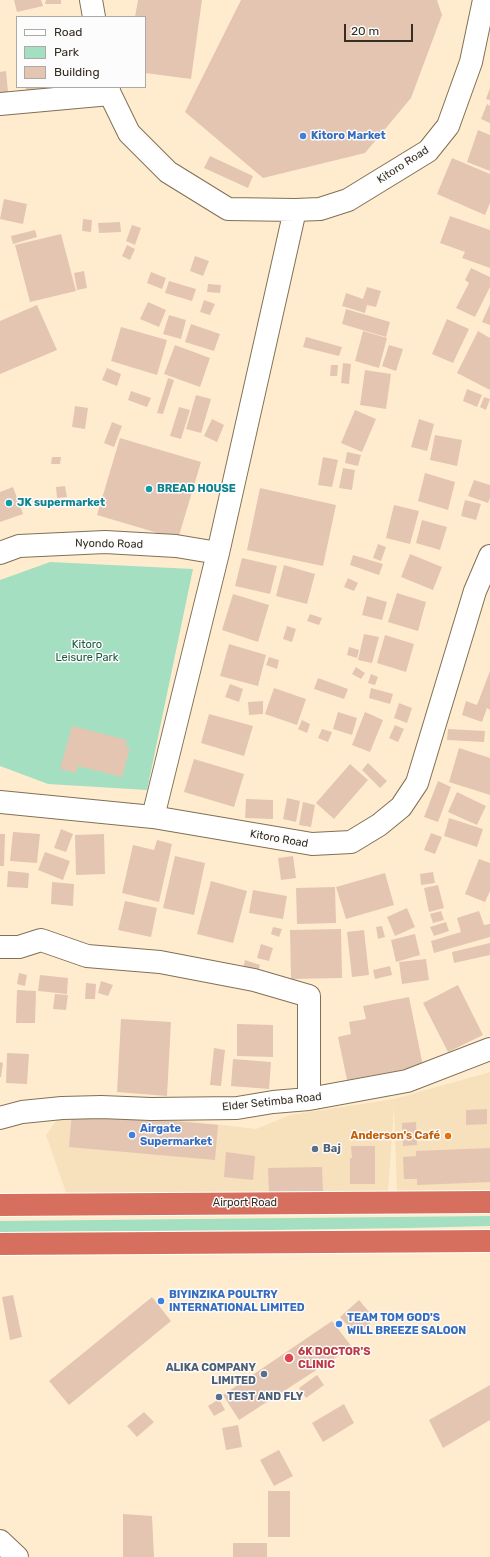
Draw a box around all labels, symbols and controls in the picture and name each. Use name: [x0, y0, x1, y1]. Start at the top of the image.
legend: [16, 16, 146, 88]
scale bar: [346, 16, 415, 42]
text: 20 m: [351, 24, 379, 38]
text: Road: [54, 25, 82, 39]
text: Park: [54, 45, 79, 59]
text: Building: [54, 65, 100, 79]
place label: Kitoro Market: [311, 129, 386, 143]
marker: Kitoro Market: [298, 131, 308, 141]
street label: Kitoro Road: [375, 143, 431, 187]
place label: BREAD HOUSE: [157, 482, 236, 496]
marker: BREAD HOUSE: [144, 484, 154, 494]
place label: JK supermarket: [17, 496, 105, 510]
marker: JK supermarket: [4, 498, 14, 508]
street label: Nyondo Road: [75, 537, 143, 551]
park label: Kitoro Leisure Park: [56, 638, 118, 664]
street label: Kitoro Road: [249, 827, 309, 851]
street label: Elder Setimba Road: [222, 1090, 322, 1114]
place label: Airgate Supermarket: [140, 1122, 212, 1148]
place label: Anderson's Café: [351, 1129, 440, 1143]
marker: Airgate Supermarket: [127, 1130, 137, 1140]
marker: Anderson's Café: [443, 1131, 453, 1141]
place label: Baj: [323, 1142, 341, 1156]
marker: Baj: [310, 1144, 320, 1154]
street label: Airport Road: [213, 1196, 277, 1210]
place label: BIYINZIKA POULTRY INTERNATIONAL LIMITED: [169, 1288, 305, 1314]
marker: BIYINZIKA POULTRY INTERNATIONAL LIMITED: [156, 1296, 166, 1306]
place label: TEAM TOM GOD'S WILL BREEZE SALOON: [347, 1311, 466, 1337]
marker: TEAM TOM GOD'S WILL BREEZE SALOON: [334, 1319, 344, 1329]
place label: 6K DOCTOR'S CLINIC: [298, 1345, 370, 1371]
marker: 6K DOCTOR'S CLINIC: [283, 1352, 295, 1364]
place label: ALIKA COMPANY LIMITED: [166, 1361, 256, 1387]
marker: ALIKA COMPANY LIMITED: [259, 1369, 269, 1379]
place label: TEST AND FLY: [227, 1390, 303, 1404]
marker: TEST AND FLY: [214, 1392, 224, 1402]

